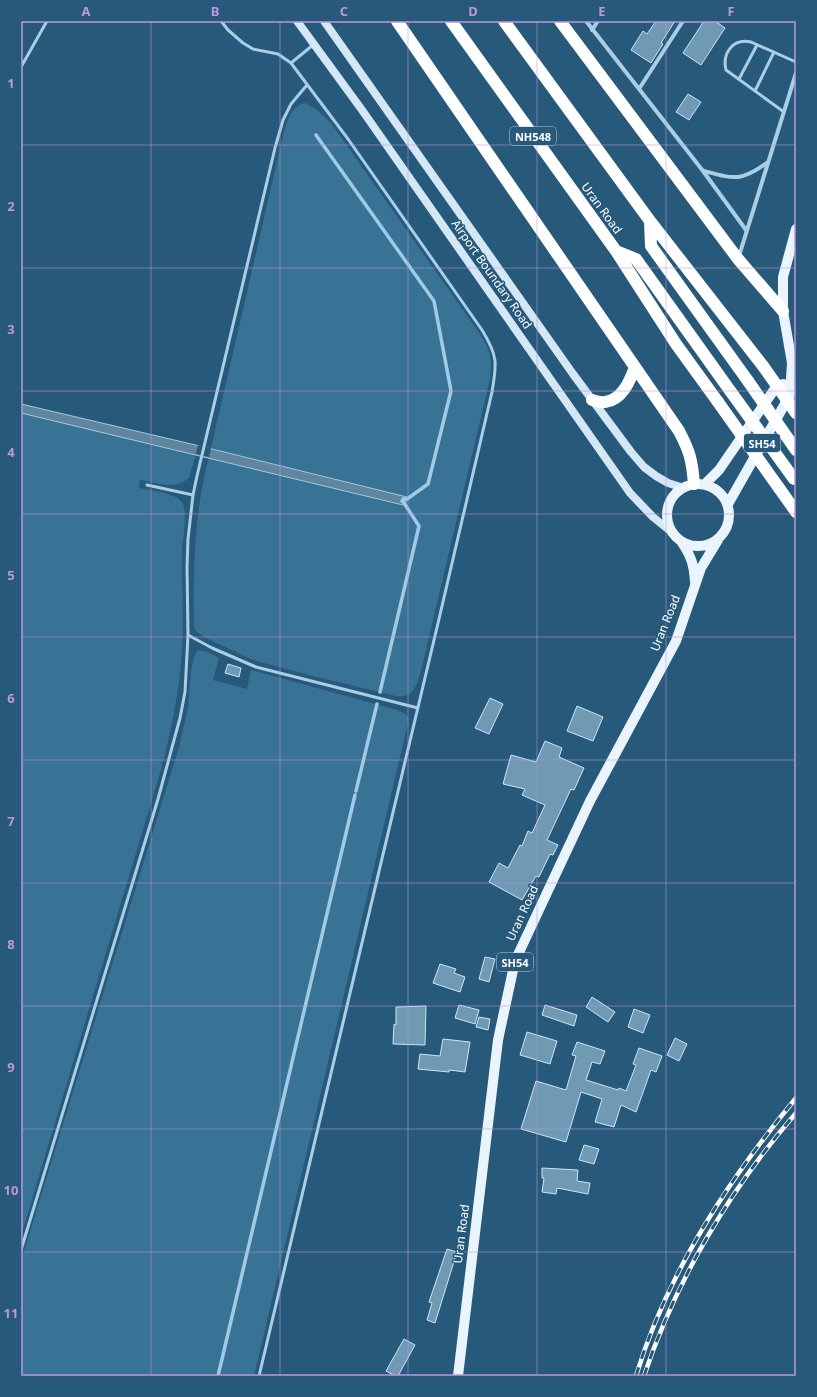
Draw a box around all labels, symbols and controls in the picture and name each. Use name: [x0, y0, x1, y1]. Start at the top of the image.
text: A: [82, 2, 91, 20]
text: B: [211, 2, 219, 20]
text: C: [340, 2, 348, 20]
text: D: [468, 2, 478, 20]
text: E: [598, 2, 606, 20]
text: F: [727, 2, 735, 20]
text: 1: [7, 74, 15, 92]
road number: NH548: [510, 127, 556, 145]
street label: Uran Road: [578, 179, 626, 237]
text: 2: [7, 197, 15, 215]
street label: Airport Boundary Road: [448, 216, 536, 332]
text: 3: [7, 320, 15, 338]
road number: SH54: [744, 434, 780, 452]
text: 4: [7, 443, 15, 461]
text: 5: [7, 566, 15, 584]
street label: Uran Road: [646, 592, 684, 654]
text: 6: [7, 689, 15, 707]
text: 7: [7, 812, 15, 830]
street label: Uran Road: [502, 882, 542, 944]
text: 8: [7, 935, 15, 953]
road number: SH54: [497, 953, 533, 971]
text: 9: [7, 1058, 15, 1076]
text: 10: [4, 1181, 18, 1199]
street label: Uran Road: [449, 1203, 473, 1265]
text: 11: [4, 1304, 18, 1322]

